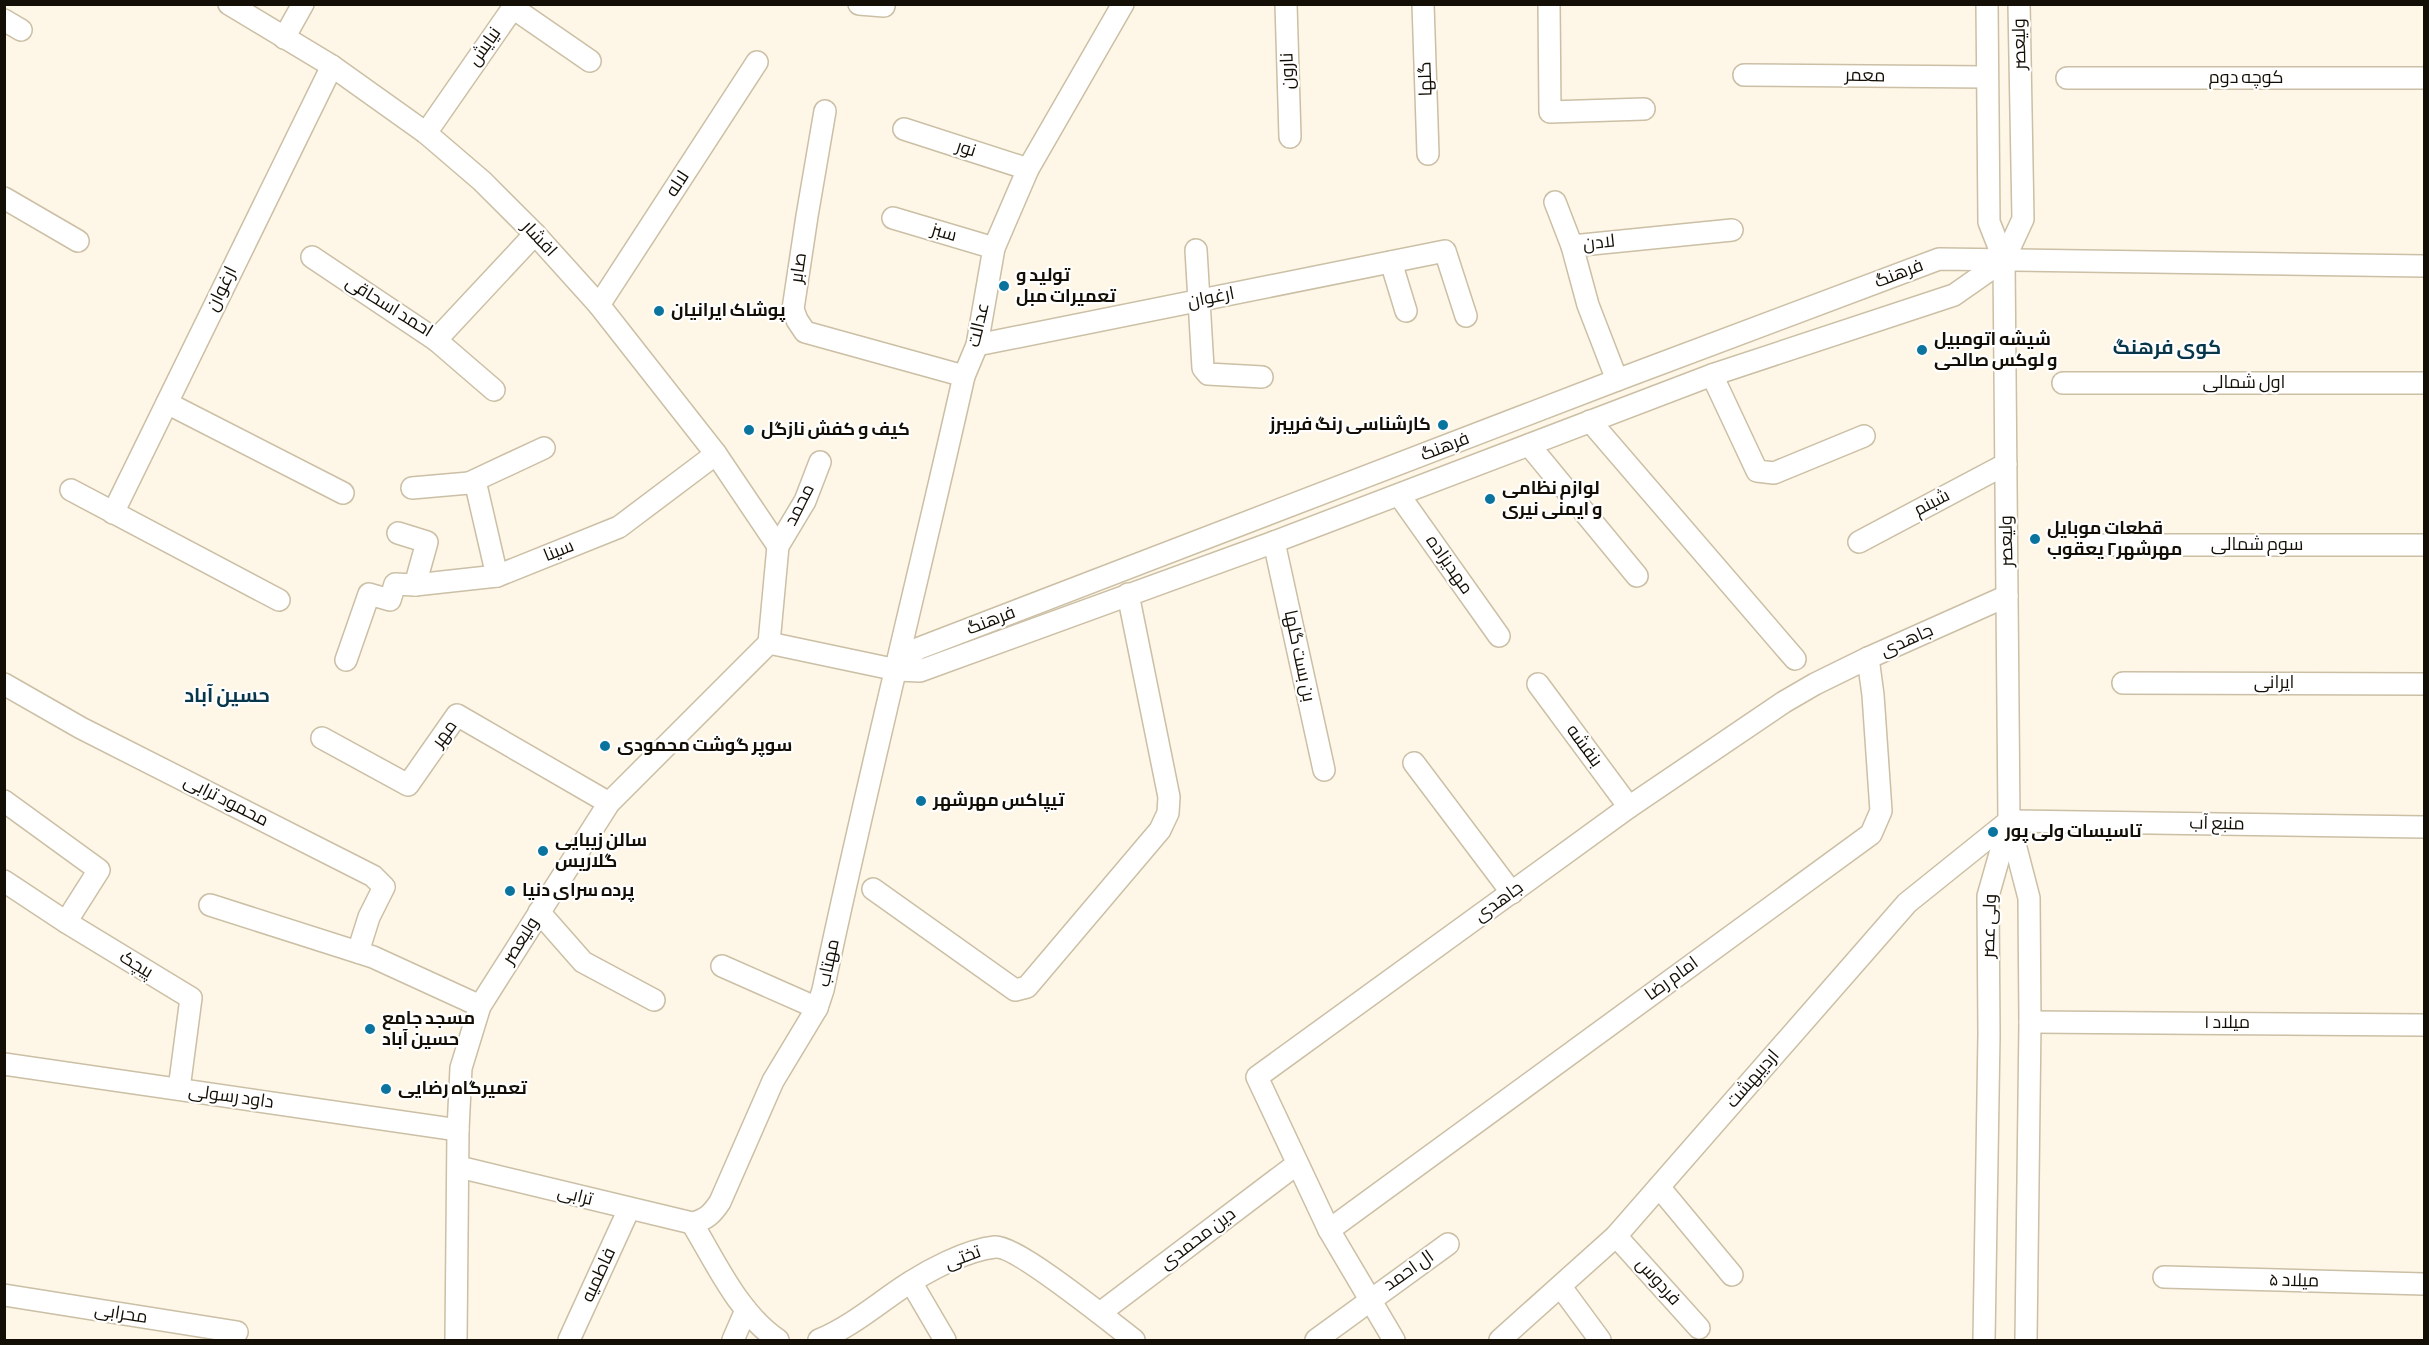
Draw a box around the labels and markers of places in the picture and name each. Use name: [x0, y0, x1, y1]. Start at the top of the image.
place label: تولید و تعمیرات مبل: [1016, 267, 1116, 307]
marker: تولید و تعمیرات مبل: [997, 279, 1011, 293]
place label: پوشاک ایرانیان: [671, 301, 786, 322]
marker: پوشاک ایرانیان: [652, 304, 666, 318]
place label: شیشه اتومبیل و لوکس صالحی: [1934, 330, 2058, 371]
marker: شیشه اتومبیل و لوکس صالحی: [1915, 343, 1929, 357]
place label: کارشناسی رنگ فریبرز: [1268, 415, 1431, 435]
marker: کارشناسی رنگ فریبرز: [1436, 418, 1450, 432]
place label: کیف و کفش نازگل: [761, 420, 910, 440]
marker: کیف و کفش نازگل: [742, 423, 756, 437]
place label: لوازم نظامی و ایمنی نیری: [1502, 480, 1602, 520]
marker: لوازم نظامی و ایمنی نیری: [1483, 492, 1497, 506]
place label: قطعات موبایل مهرشهر۲ یعقوب: [2047, 520, 2182, 560]
marker: قطعات موبایل مهرشهر۲ یعقوب: [2028, 532, 2042, 546]
place label: سوپر گوشت محمودی: [617, 736, 792, 757]
marker: سوپر گوشت محمودی: [598, 739, 612, 753]
place label: تیپاکس مهرشهر: [932, 791, 1065, 812]
marker: تیپاکس مهرشهر: [914, 794, 928, 808]
place label: تاسیسات ولی پور: [2004, 823, 2142, 843]
marker: تاسیسات ولی پور: [1986, 825, 2000, 839]
place label: سالن زیبایی گلاریس: [555, 832, 647, 872]
marker: سالن زیبایی گلاریس: [536, 844, 550, 858]
place label: پرده سرای دنیا: [522, 882, 635, 902]
marker: پرده سرای دنیا: [503, 884, 517, 898]
place label: مسجد جامع حسین آباد: [382, 1010, 475, 1050]
marker: مسجد جامع حسین آباد: [363, 1022, 377, 1036]
place label: تعمیرگاه رضایی: [398, 1080, 527, 1099]
marker: تعمیرگاه رضایی: [379, 1082, 393, 1096]

